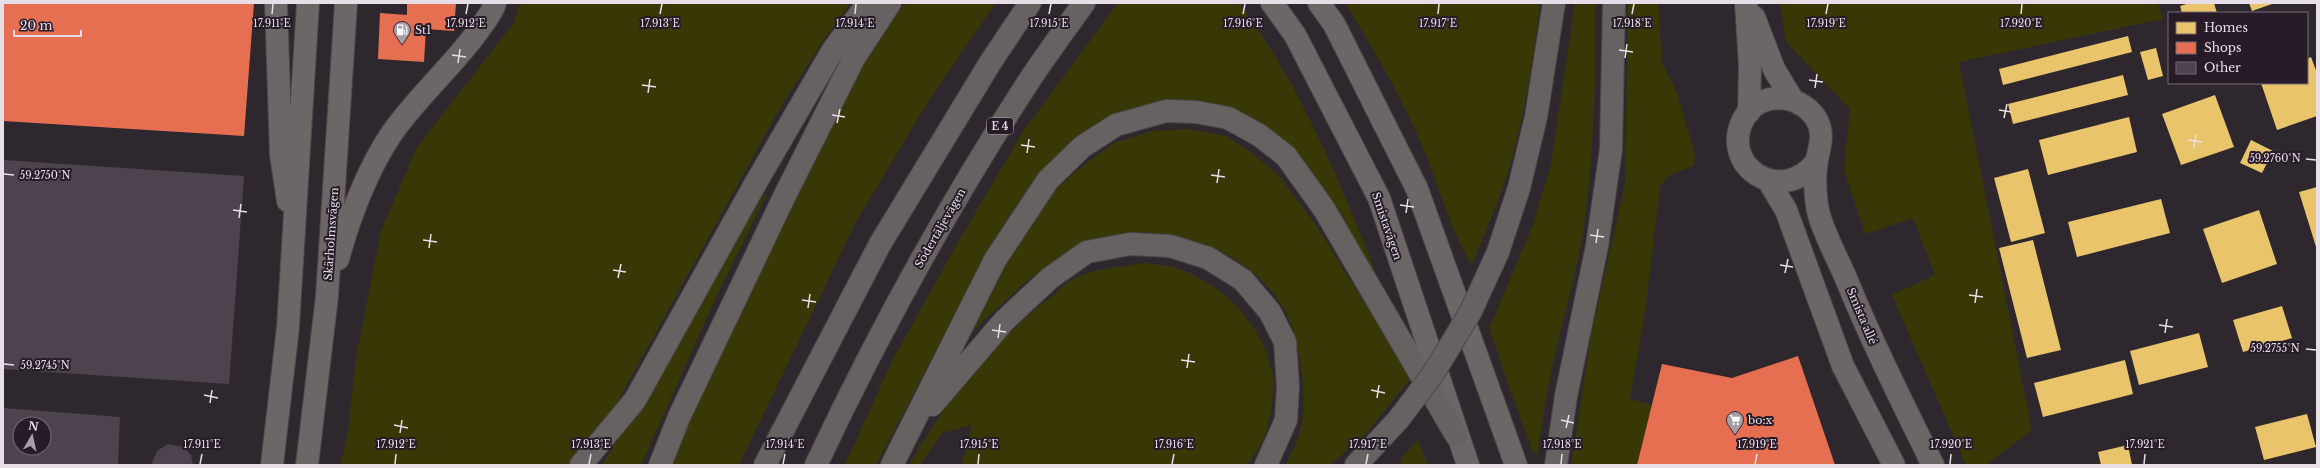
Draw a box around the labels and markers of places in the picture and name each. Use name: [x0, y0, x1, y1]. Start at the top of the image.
fuel station icon: St1: [392, 20, 412, 45]
place label: St1: [415, 23, 431, 37]
supermarket icon: bo:x: [1725, 410, 1745, 435]
place label: bo:x: [1747, 413, 1773, 427]

